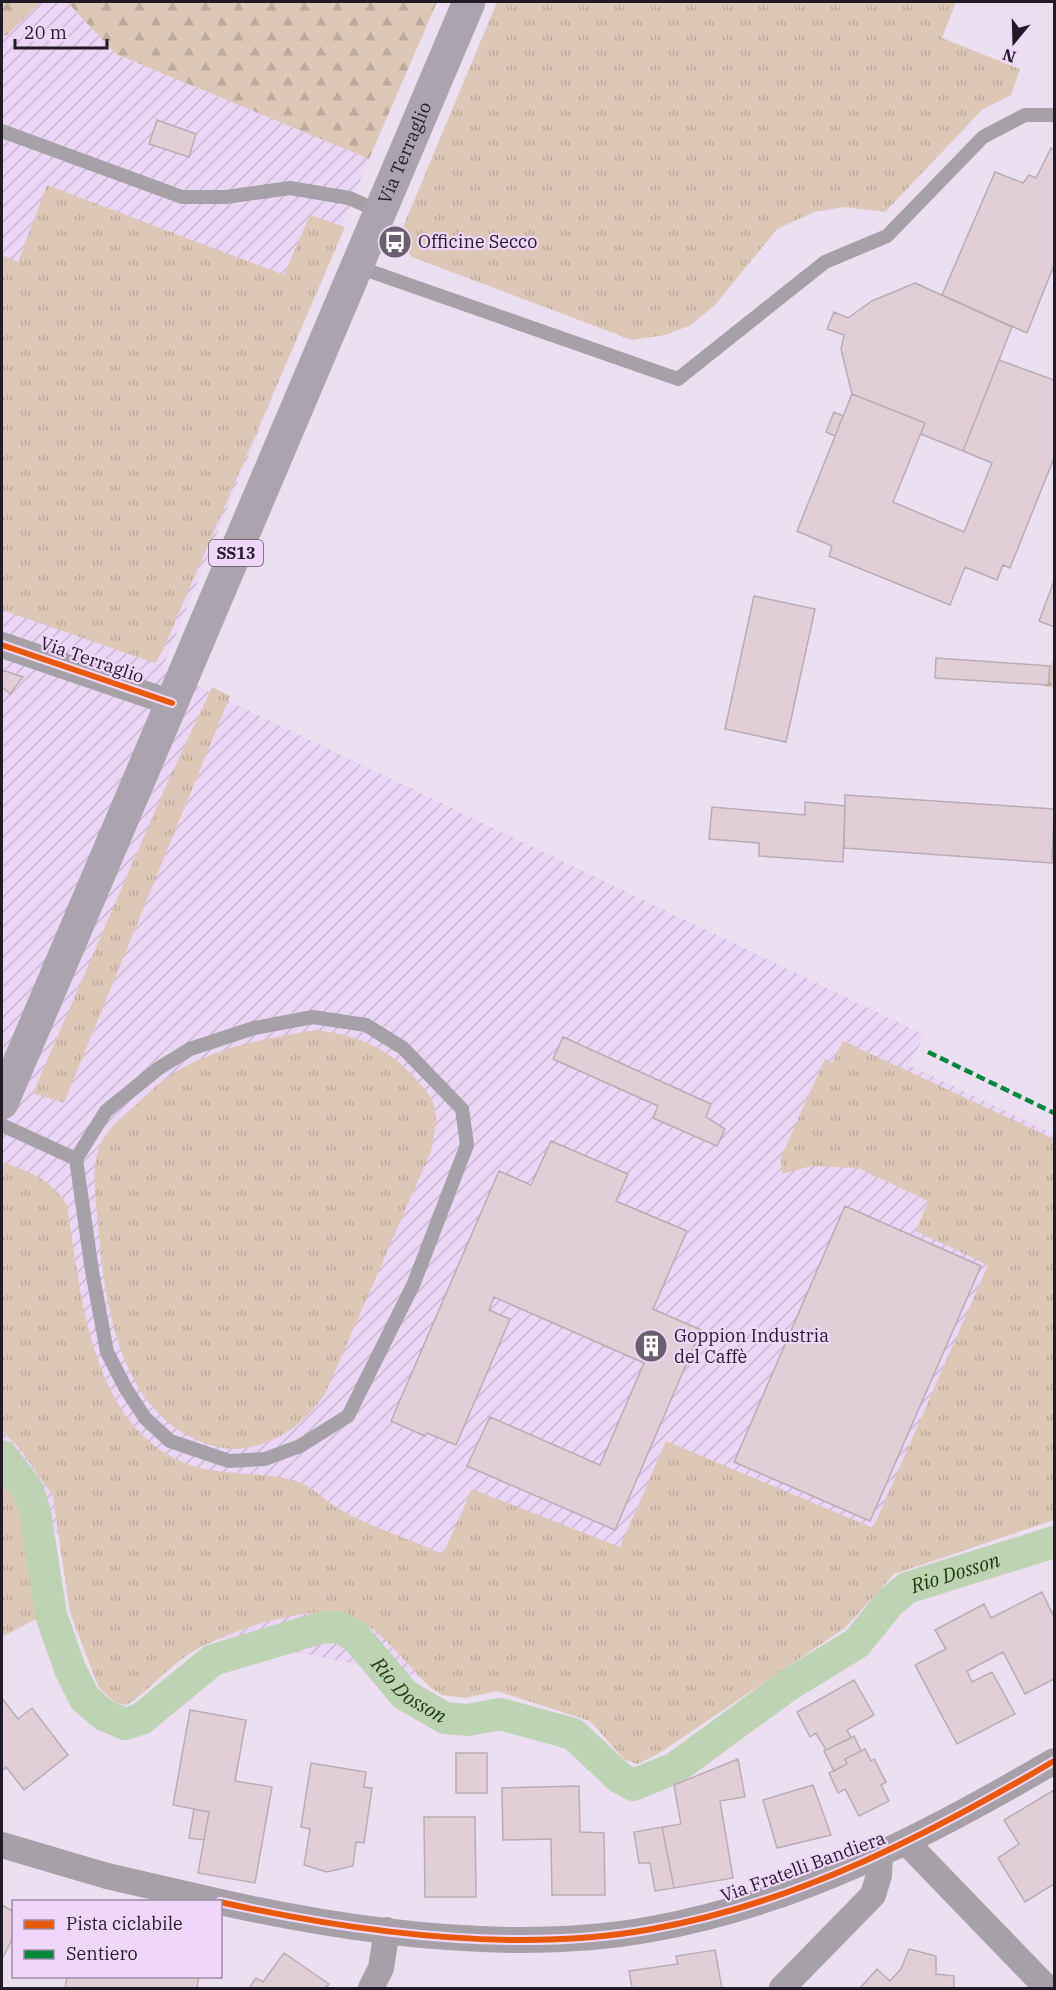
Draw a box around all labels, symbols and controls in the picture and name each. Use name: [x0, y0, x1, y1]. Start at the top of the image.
scale bar: [15, 12, 106, 50]
north arrow: [984, 12, 1044, 72]
text: 20 m: [24, 21, 67, 44]
text: N: [1000, 45, 1018, 68]
street label: Via Terraglio: [373, 98, 436, 207]
bus stop icon: Officine Secco: [377, 224, 413, 260]
place label: Officine Secco: [418, 230, 537, 253]
road number: SS13: [209, 540, 263, 566]
street label: Via Terraglio: [37, 631, 147, 688]
place label: Goppion Industria del Caffè: [674, 1324, 829, 1368]
building icon: Goppion Industria del Caffè: [633, 1328, 669, 1364]
water label: Rio Dosson: [906, 1546, 1004, 1599]
water label: Rio Dosson: [365, 1650, 452, 1730]
street label: Via Fratelli Bandiera: [717, 1826, 889, 1907]
legend: [12, 1900, 222, 1978]
text: Pista ciclabile: [66, 1912, 183, 1935]
text: Sentiero: [66, 1942, 138, 1965]

